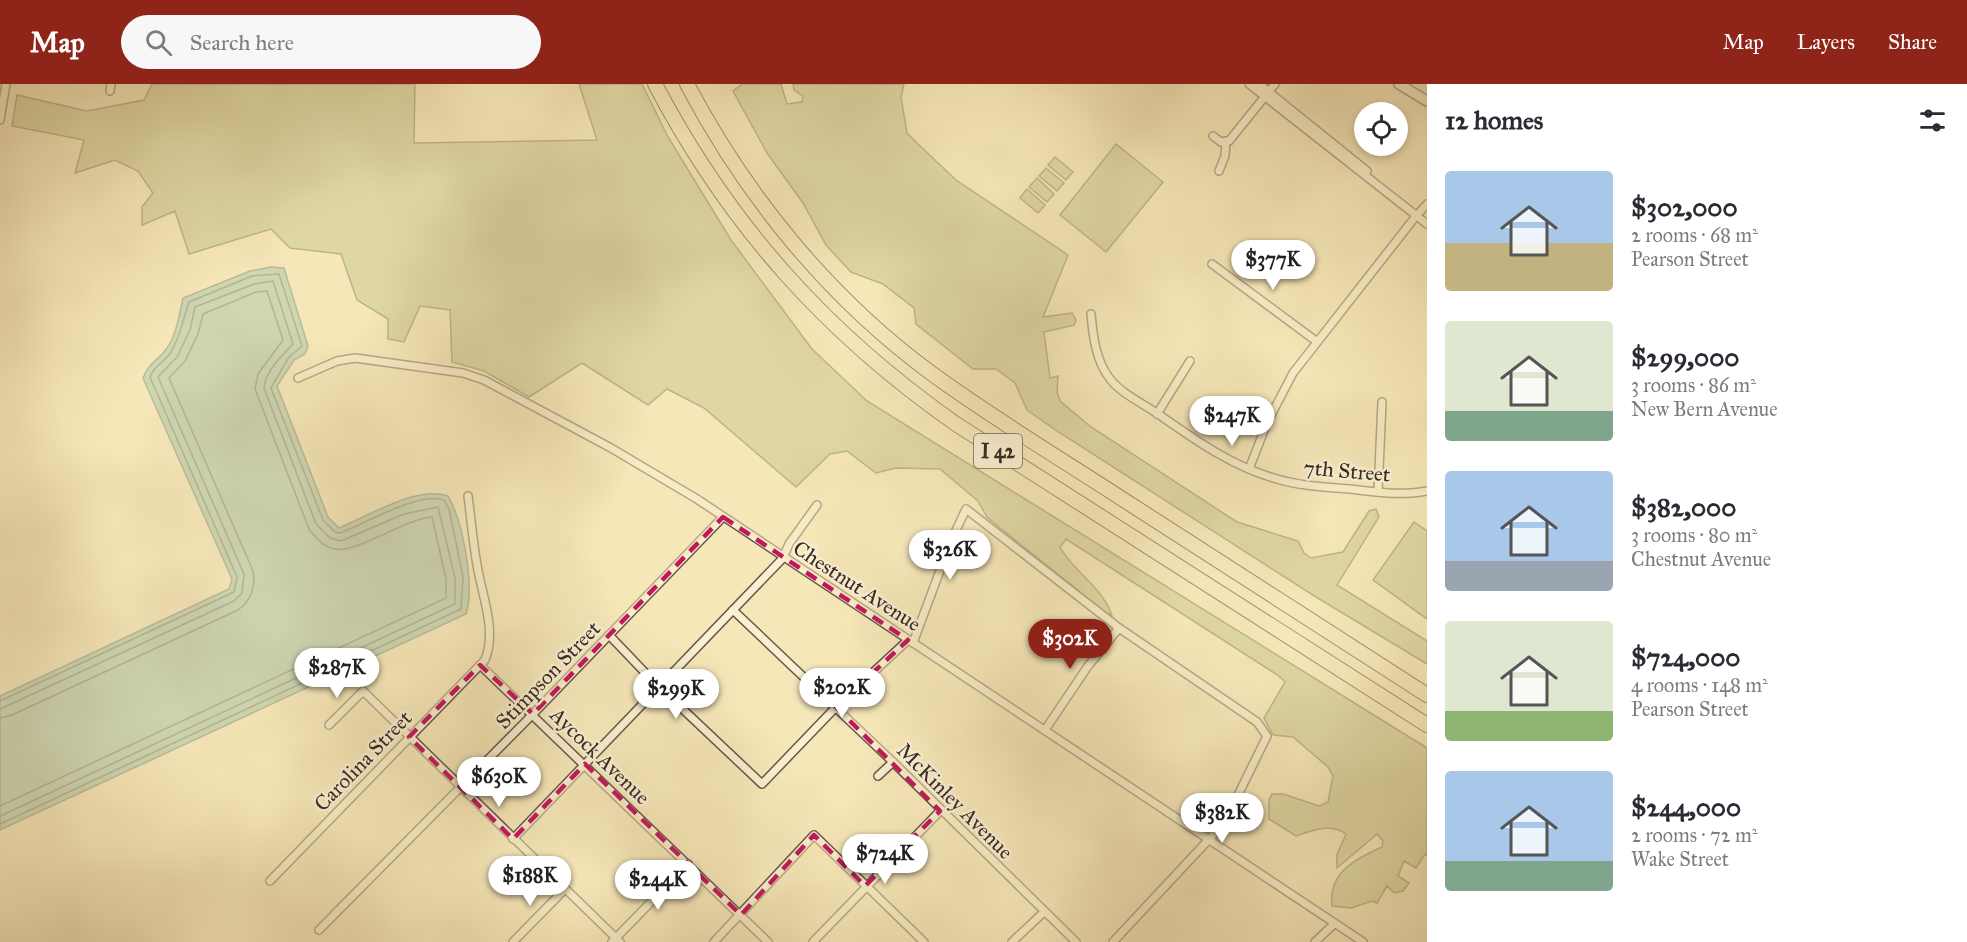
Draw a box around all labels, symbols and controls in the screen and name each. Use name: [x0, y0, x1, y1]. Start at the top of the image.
search box: [121, 15, 541, 69]
text: Map: [30, 25, 85, 60]
icon: search: [142, 26, 175, 59]
text: Search here: [190, 29, 294, 56]
text: Map: [1723, 29, 1764, 55]
text: Layers: [1797, 29, 1855, 55]
text: Share: [1888, 29, 1937, 55]
map controls: [1354, 102, 1408, 156]
button: locate: [1354, 102, 1408, 156]
text: 12 homes: [1445, 104, 1543, 136]
icon: filters: [1916, 104, 1949, 137]
text: $302,000: [1631, 191, 1738, 223]
icon: home: [1493, 195, 1565, 267]
text: 2 rooms · 68 m²: [1631, 223, 1758, 247]
pin: $377K: [1231, 240, 1315, 291]
text: $377K: [1245, 247, 1301, 271]
text: Pearson Street: [1631, 247, 1749, 271]
text: $299,000: [1631, 341, 1739, 373]
icon: home: [1493, 345, 1565, 417]
text: 3 rooms · 86 m²: [1631, 373, 1756, 397]
pin: $247K: [1190, 396, 1274, 447]
text: New Bern Avenue: [1631, 397, 1778, 421]
text: $247K: [1203, 403, 1261, 427]
road number: I 42: [974, 434, 1022, 468]
street label: 7th Street: [1303, 454, 1392, 488]
text: $382,000: [1631, 491, 1736, 523]
icon: home: [1493, 495, 1565, 567]
text: 3 rooms · 80 m²: [1631, 523, 1757, 547]
pin: $326K: [908, 530, 992, 581]
street label: Chestnut Avenue: [788, 535, 926, 637]
text: $326K: [923, 537, 977, 561]
text: Chestnut Avenue: [1631, 547, 1771, 571]
street label: Stimpson Street: [490, 615, 606, 734]
pin: $302K: [1028, 619, 1112, 670]
text: $302K: [1042, 626, 1098, 650]
text: $724,000: [1631, 641, 1741, 673]
icon: home: [1493, 645, 1565, 717]
pin: $287K: [295, 648, 379, 699]
text: $287K: [308, 655, 366, 679]
pin: $202K: [800, 668, 884, 719]
pin: $299K: [634, 669, 718, 720]
text: 4 rooms · 148 m²: [1631, 673, 1768, 697]
text: $202K: [813, 675, 871, 699]
text: $299K: [647, 676, 705, 700]
text: Pearson Street: [1631, 697, 1749, 721]
street label: Aycock Avenue: [544, 701, 656, 810]
street label: Carolina Street: [309, 705, 418, 817]
street label: McKinley Avenue: [891, 737, 1019, 865]
pin: $630K: [457, 757, 541, 808]
text: $630K: [471, 764, 527, 788]
text: $244,000: [1631, 791, 1741, 823]
pin: $382K: [1180, 793, 1264, 844]
icon: home: [1493, 795, 1565, 867]
text: $382K: [1195, 800, 1249, 824]
text: 2 rooms · 72 m²: [1631, 823, 1758, 847]
pin: $724K: [843, 834, 927, 885]
text: $724K: [856, 841, 914, 865]
text: Wake Street: [1631, 847, 1729, 871]
pin: $188K: [488, 856, 572, 907]
pin: $244K: [616, 860, 700, 911]
text: $188K: [502, 863, 558, 887]
text: $244K: [629, 867, 687, 891]

